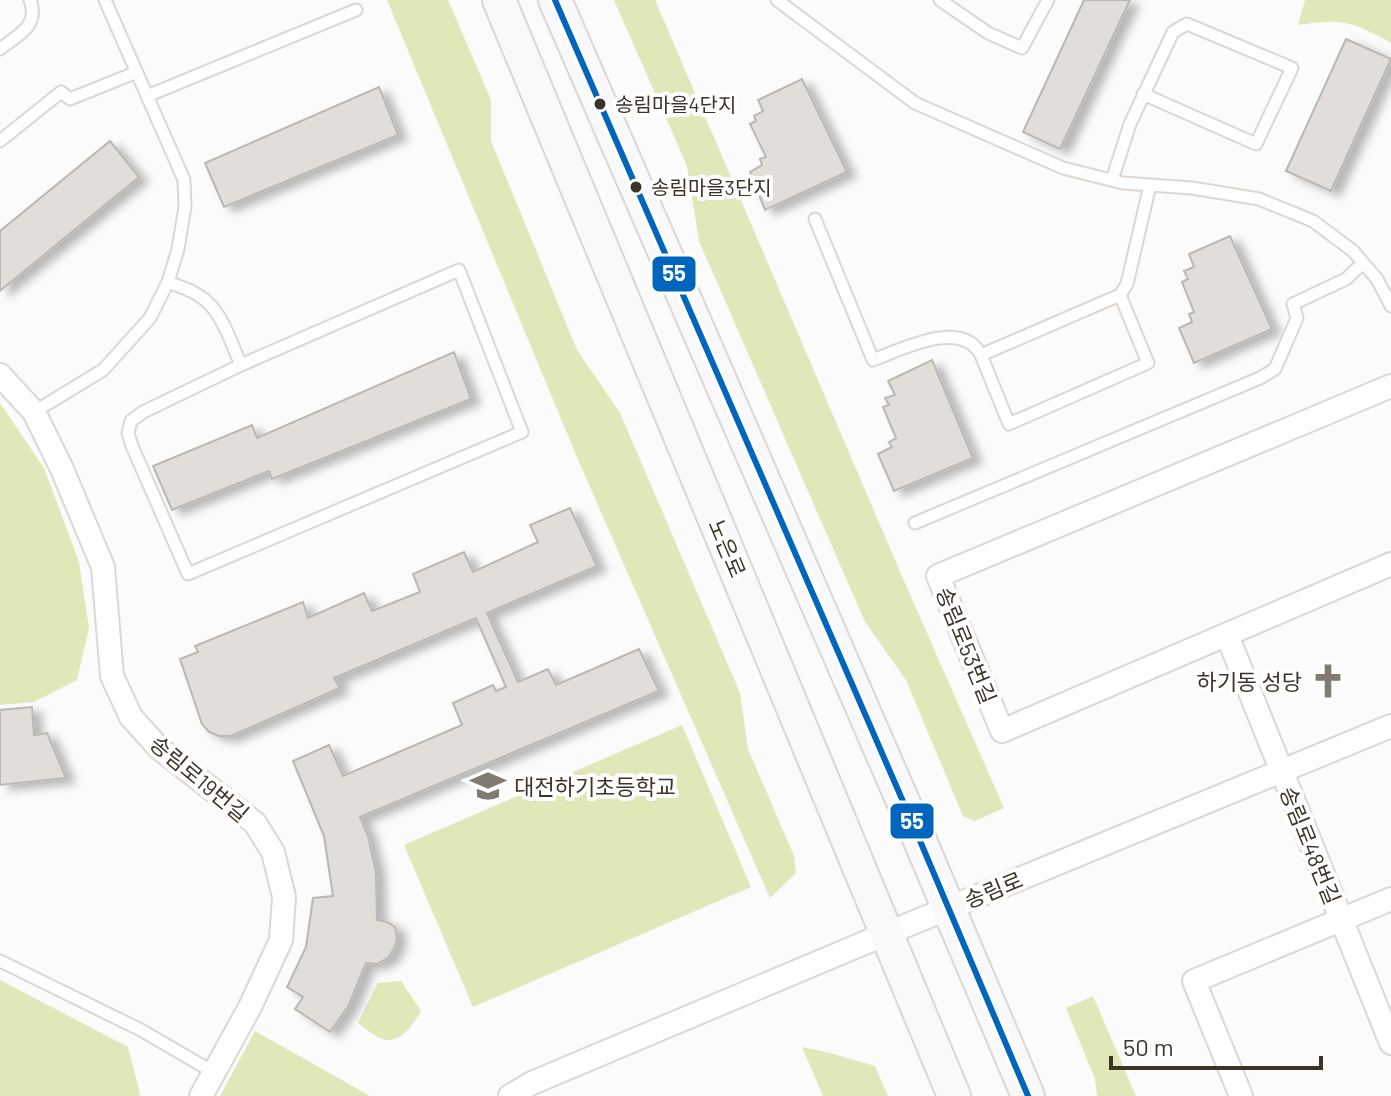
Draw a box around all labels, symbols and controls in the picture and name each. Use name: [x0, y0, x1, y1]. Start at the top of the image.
place label: 송림마을4단지: [615, 92, 736, 116]
marker: 송림마을4단지: [592, 96, 608, 112]
place label: 송림마을3단지: [651, 175, 772, 199]
marker: 송림마을3단지: [628, 179, 644, 195]
line badge: 55: [651, 255, 697, 293]
text: 55: [662, 259, 686, 285]
street label: 노은로: [704, 515, 752, 581]
street label: 송림로53번길: [932, 583, 1002, 707]
church icon: 하기동 성당: [1309, 662, 1347, 700]
place label: 하기동 성당: [1196, 668, 1302, 694]
street label: 송림로19번길: [146, 729, 254, 827]
school or university icon: 대전하기초등학교: [469, 767, 507, 805]
place label: 대전하기초등학교: [514, 773, 676, 799]
street label: 송림로48번길: [1276, 782, 1346, 908]
line badge: 55: [889, 802, 935, 840]
text: 55: [900, 807, 924, 833]
street label: 송림로: [960, 866, 1026, 912]
scale bar: [1111, 1020, 1321, 1070]
text: 50 m: [1123, 1032, 1174, 1061]

